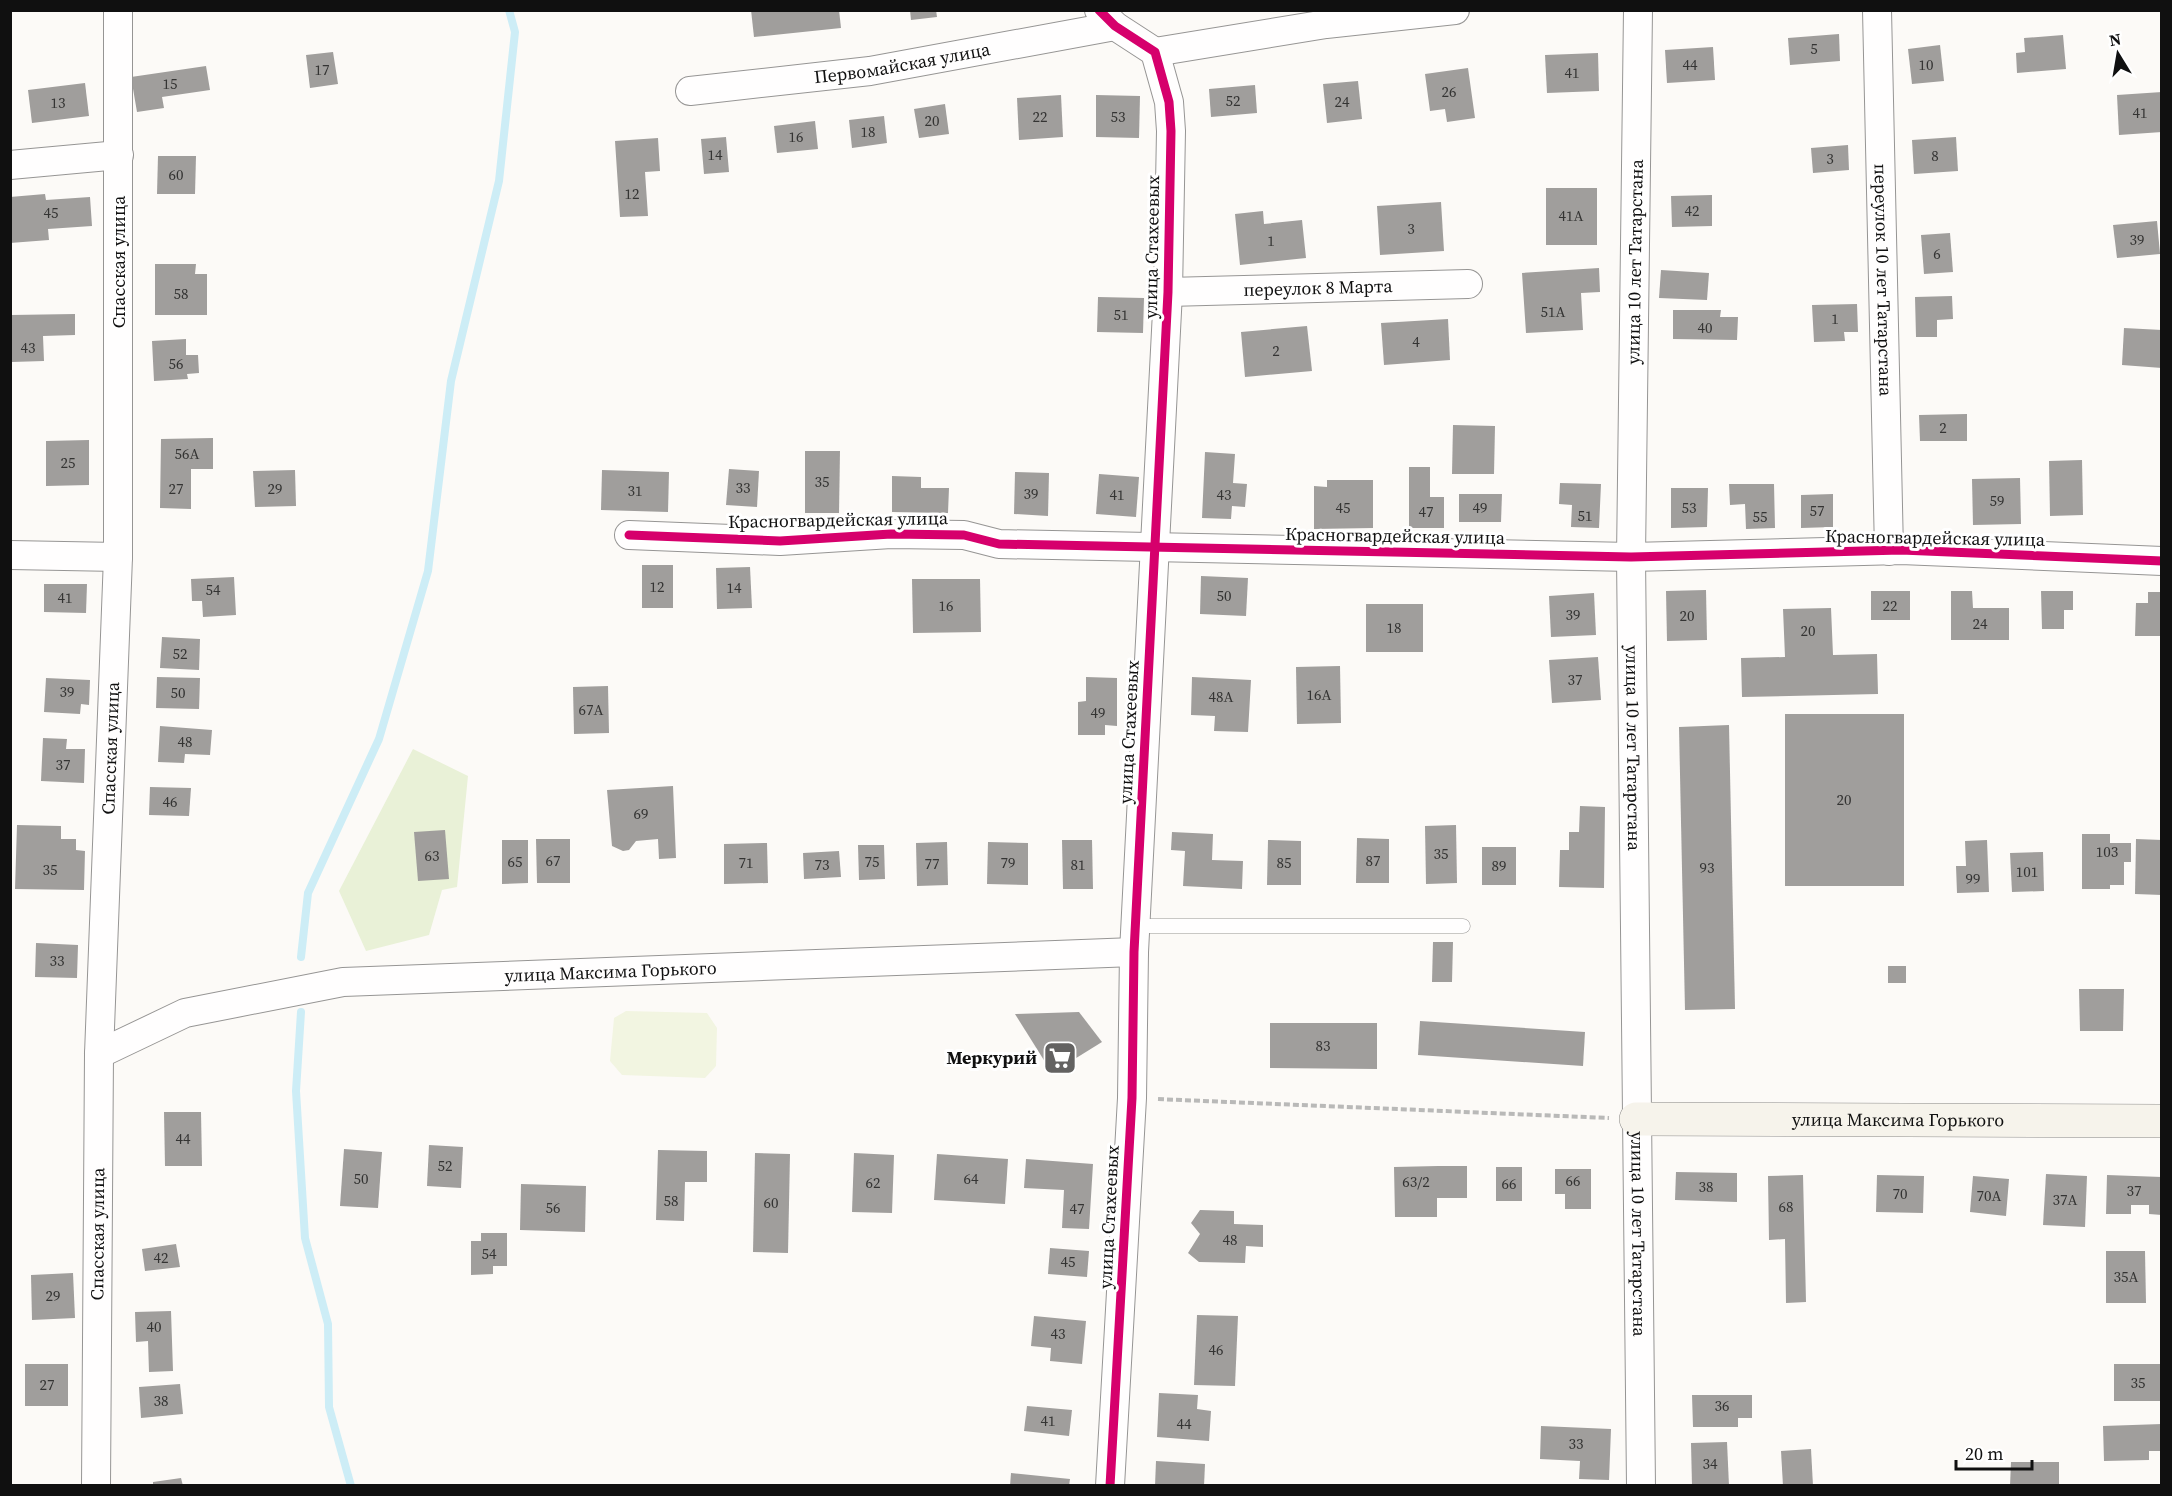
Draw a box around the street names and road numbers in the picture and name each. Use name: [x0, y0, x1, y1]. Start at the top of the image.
street label: Первомайская улица: [813, 36, 993, 89]
street label: улица 10 лет Татарстана: [1620, 158, 1649, 365]
street label: переулок 10 лет Татарстана: [1868, 163, 1899, 397]
street label: улица Стахеевых: [1138, 174, 1165, 319]
street label: Спасская улица: [106, 195, 131, 328]
street label: переулок 8 Марта: [1243, 273, 1394, 302]
street label: Красногвардейская улица: [728, 505, 949, 534]
street label: Красногвардейская улица: [1285, 521, 1506, 550]
street label: Красногвардейская улица: [1825, 523, 2046, 552]
street label: улица 10 лет Татарстана: [1620, 645, 1647, 852]
street label: улица Стахеевых: [1112, 659, 1145, 804]
street label: Спасская улица: [95, 681, 125, 815]
street label: улица Максима Горького: [504, 955, 717, 988]
street label: улица Максима Горького: [1792, 1107, 2004, 1132]
street label: улица 10 лет Татарстана: [1625, 1131, 1652, 1338]
street label: улица Стахеевых: [1092, 1144, 1125, 1289]
street label: Спасская улица: [84, 1167, 110, 1300]

